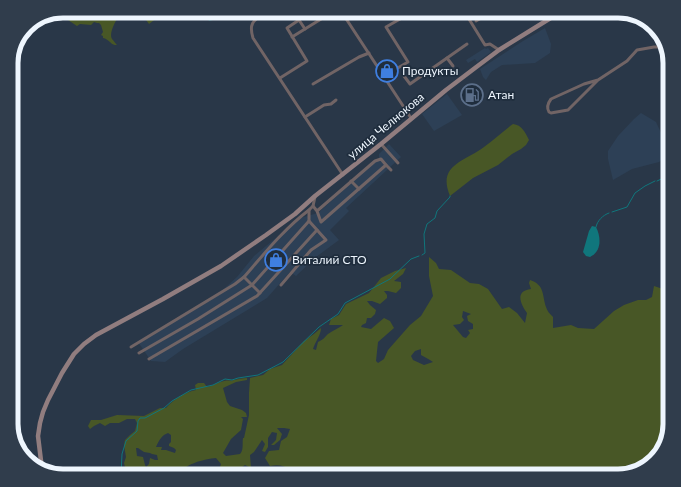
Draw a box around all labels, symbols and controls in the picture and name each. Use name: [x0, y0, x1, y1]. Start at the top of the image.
shop icon: Продукты: [374, 58, 400, 84]
place label: Продукты: [402, 63, 458, 78]
fuel station icon: Атан: [459, 82, 485, 108]
place label: Атан: [488, 87, 514, 102]
street label: улица Челнокова: [344, 89, 427, 162]
shop icon: Виталий СТО: [263, 247, 289, 273]
place label: Виталий СТО: [292, 252, 367, 267]

